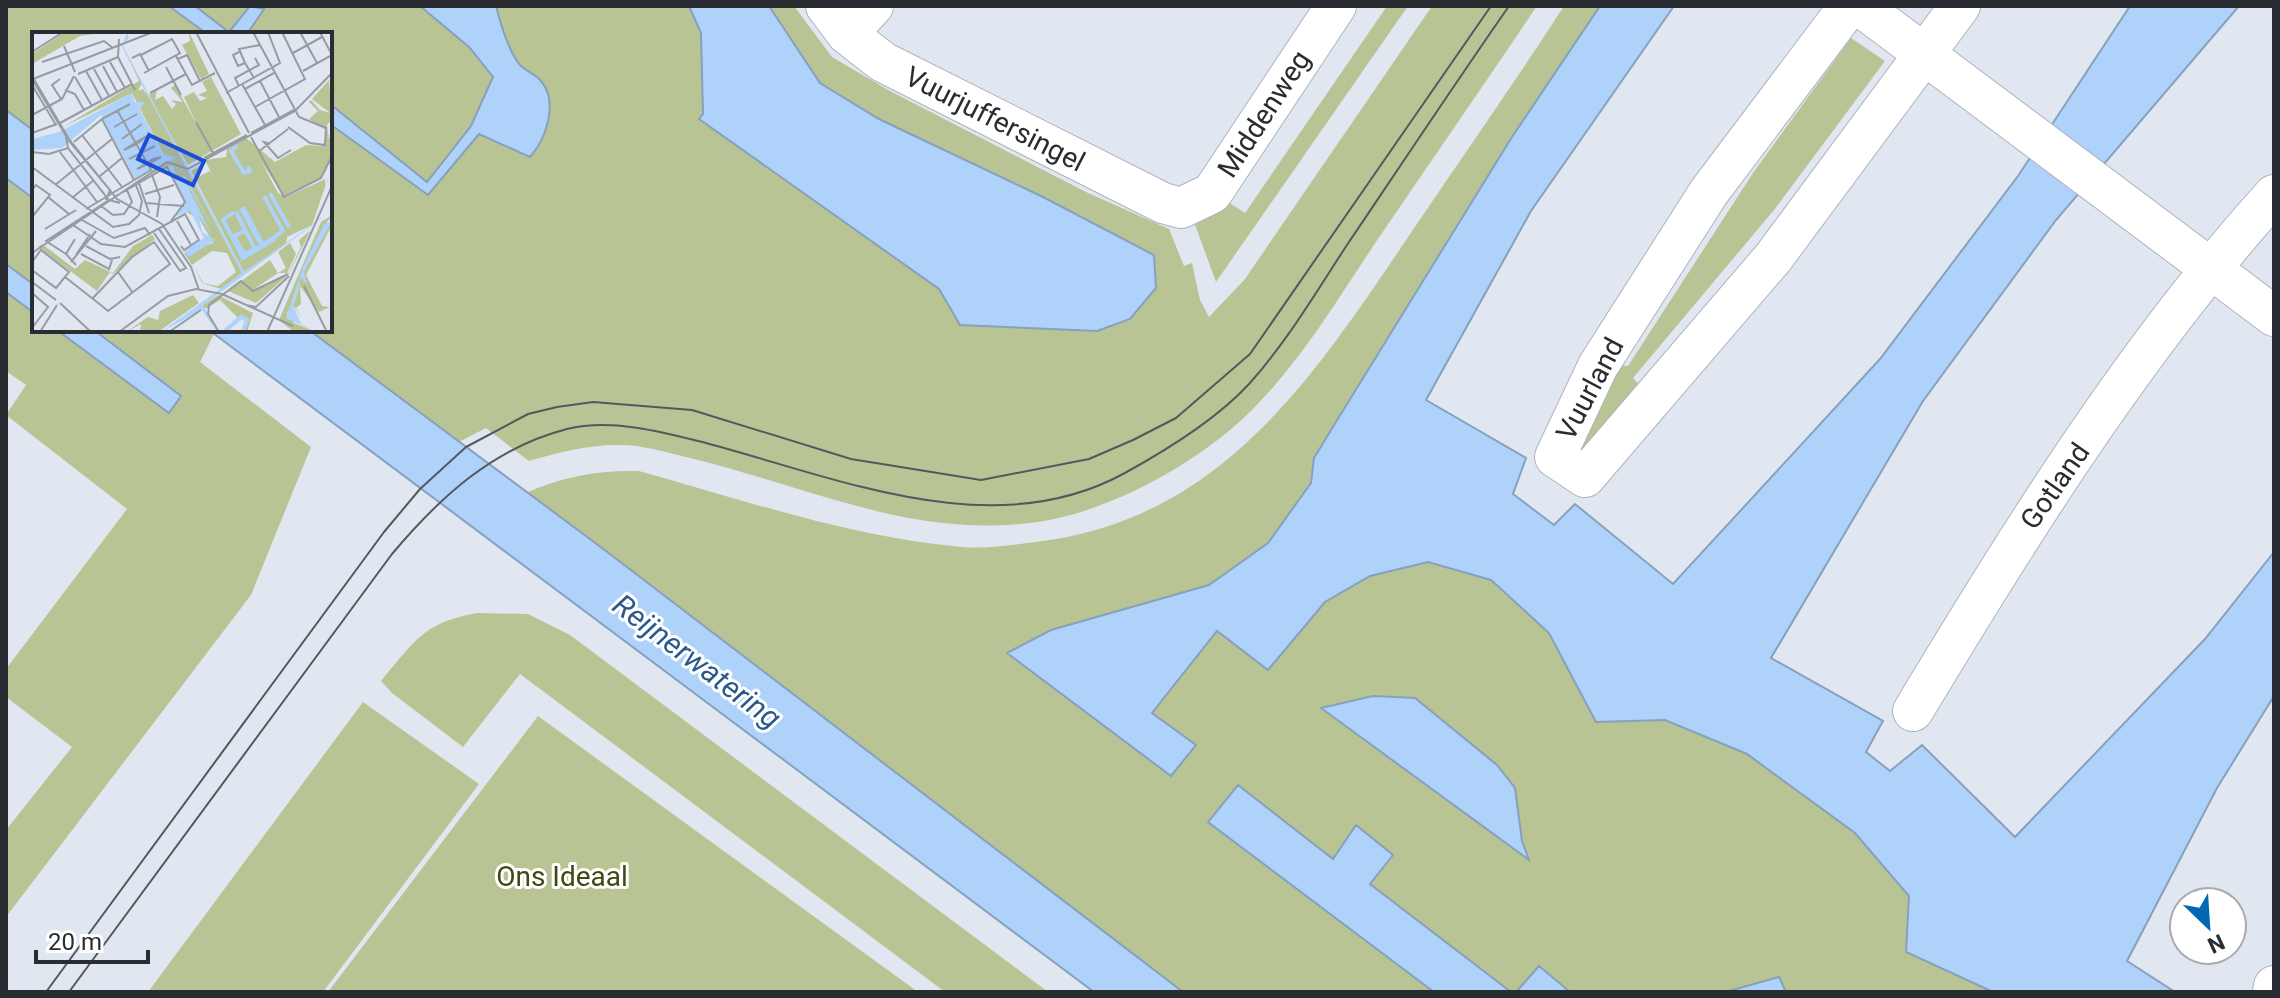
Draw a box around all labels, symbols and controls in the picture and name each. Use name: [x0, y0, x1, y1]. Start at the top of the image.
inset map: [32, 32, 332, 332]
street label: Middenweg: [1211, 44, 1317, 184]
street label: Vuurjuffersingel: [900, 59, 1090, 179]
street label: Vuurland: [1549, 332, 1631, 446]
street label: Gotland: [2014, 437, 2096, 535]
water label: Reijnerwatering: [606, 587, 788, 735]
park label: Ons Ideaal: [496, 860, 628, 893]
north arrow: [2168, 886, 2248, 966]
scale bar: [36, 914, 148, 964]
text: 20 m: [48, 928, 102, 956]
text: N: [2204, 929, 2229, 958]

